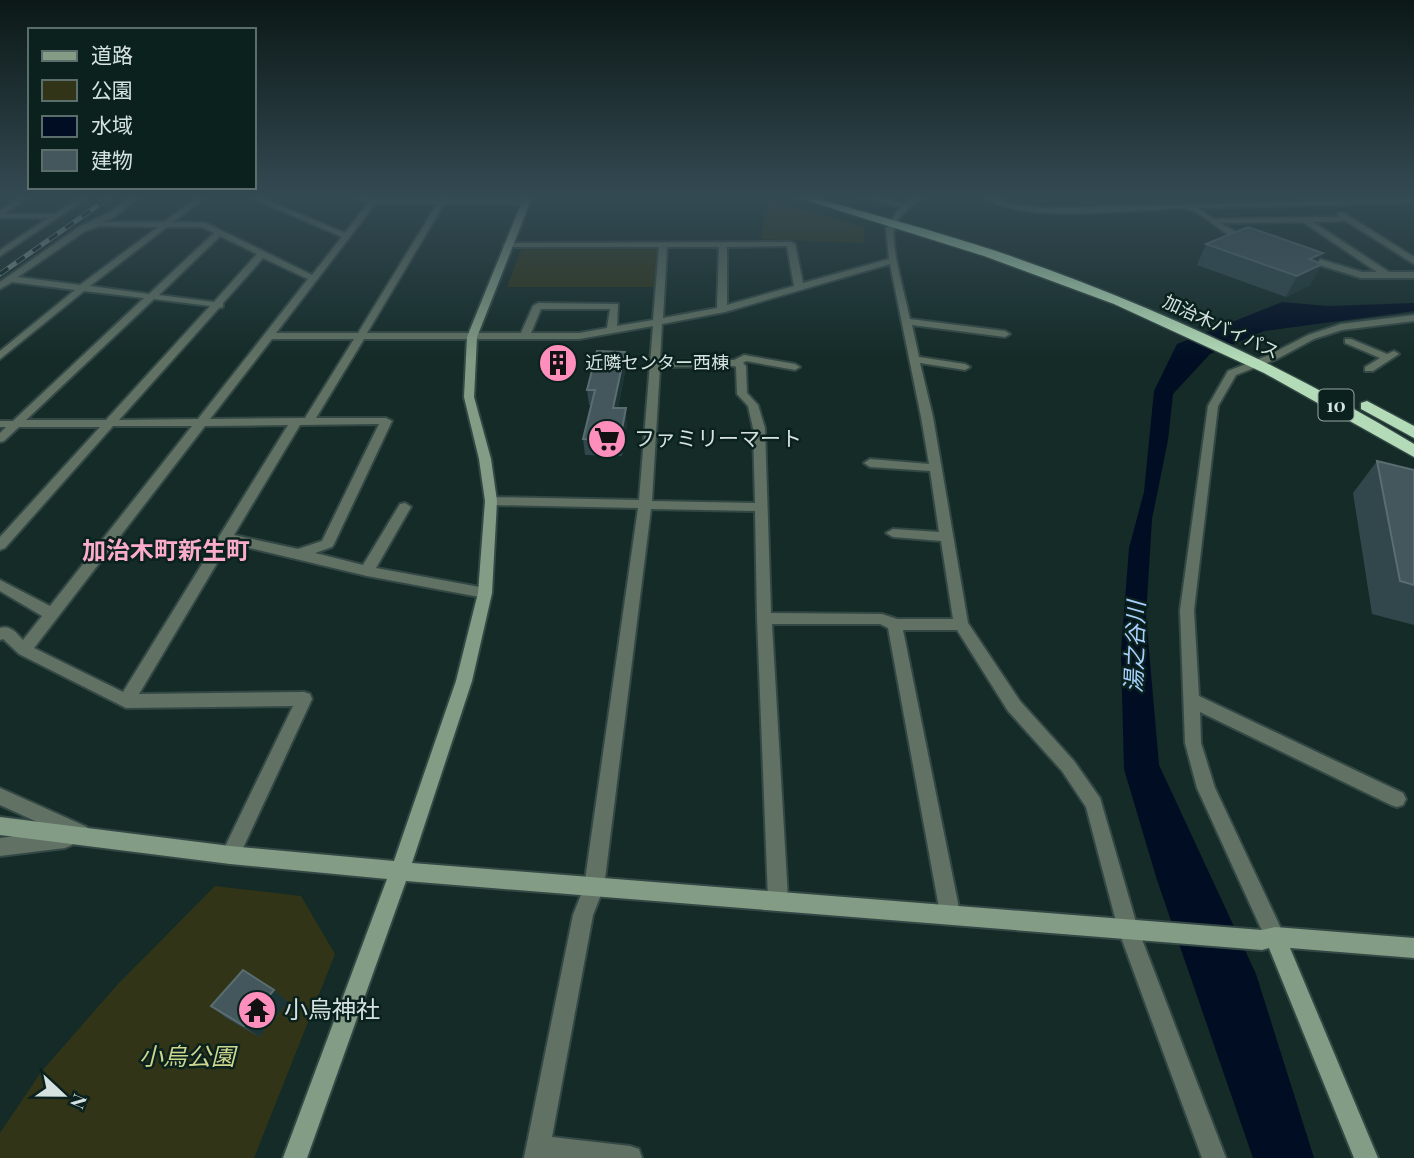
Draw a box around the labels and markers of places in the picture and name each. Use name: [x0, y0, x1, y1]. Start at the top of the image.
building icon: 近隣センター西棟: [537, 342, 579, 384]
place label: 近隣センター西棟: [585, 350, 729, 374]
supermarket icon: ファミリーマート: [586, 418, 628, 460]
place label: ファミリーマート: [634, 423, 802, 451]
temple icon: 小烏神社: [236, 989, 278, 1031]
place label: 小烏神社: [284, 992, 380, 1024]

